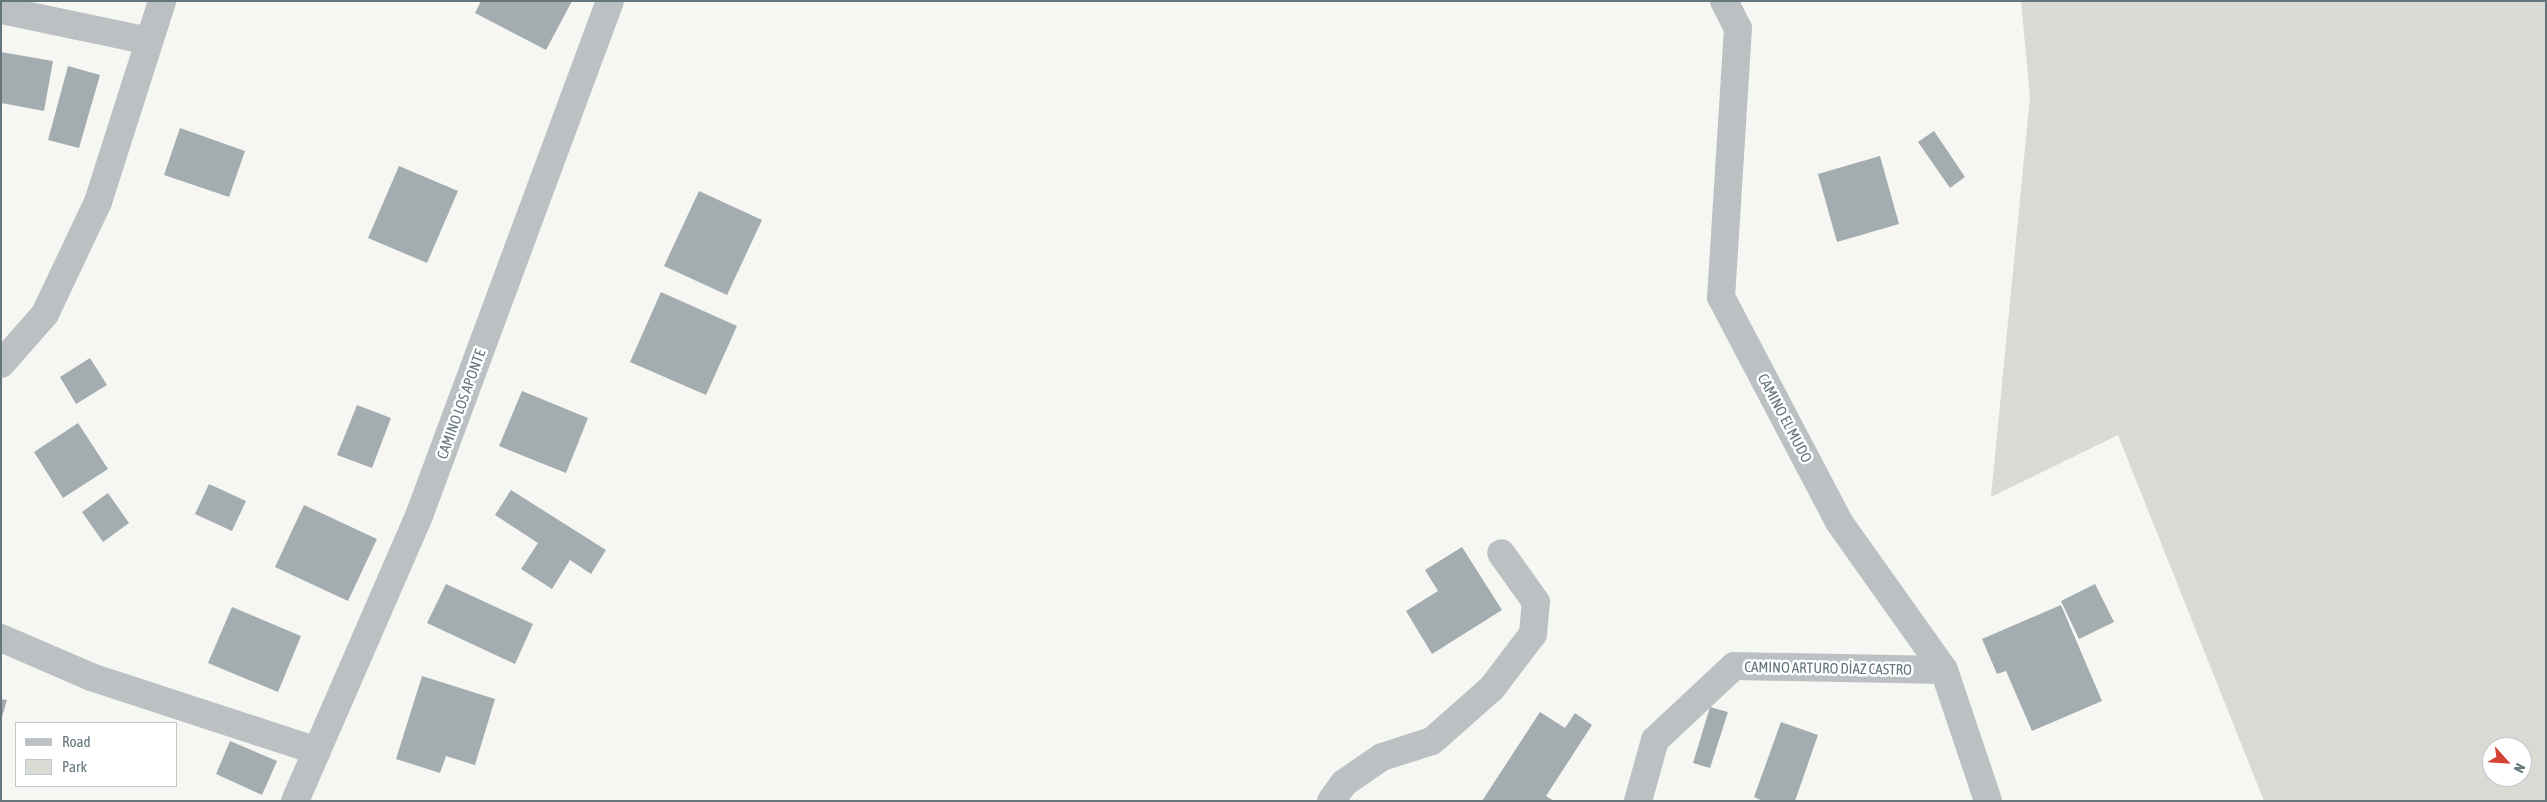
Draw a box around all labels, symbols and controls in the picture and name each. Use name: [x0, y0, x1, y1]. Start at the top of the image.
street label: CAMINO LOS APONTE: [433, 347, 489, 461]
street label: CAMINO EL MUDO: [1754, 371, 1816, 465]
street label: CAMINO ARTURO DÍAZ CASTRO: [1744, 658, 1912, 678]
legend: [15, 722, 178, 787]
text: Road: [62, 733, 91, 750]
north arrow: [2482, 737, 2532, 787]
text: Park: [62, 758, 87, 775]
text: N: [2511, 761, 2529, 775]

